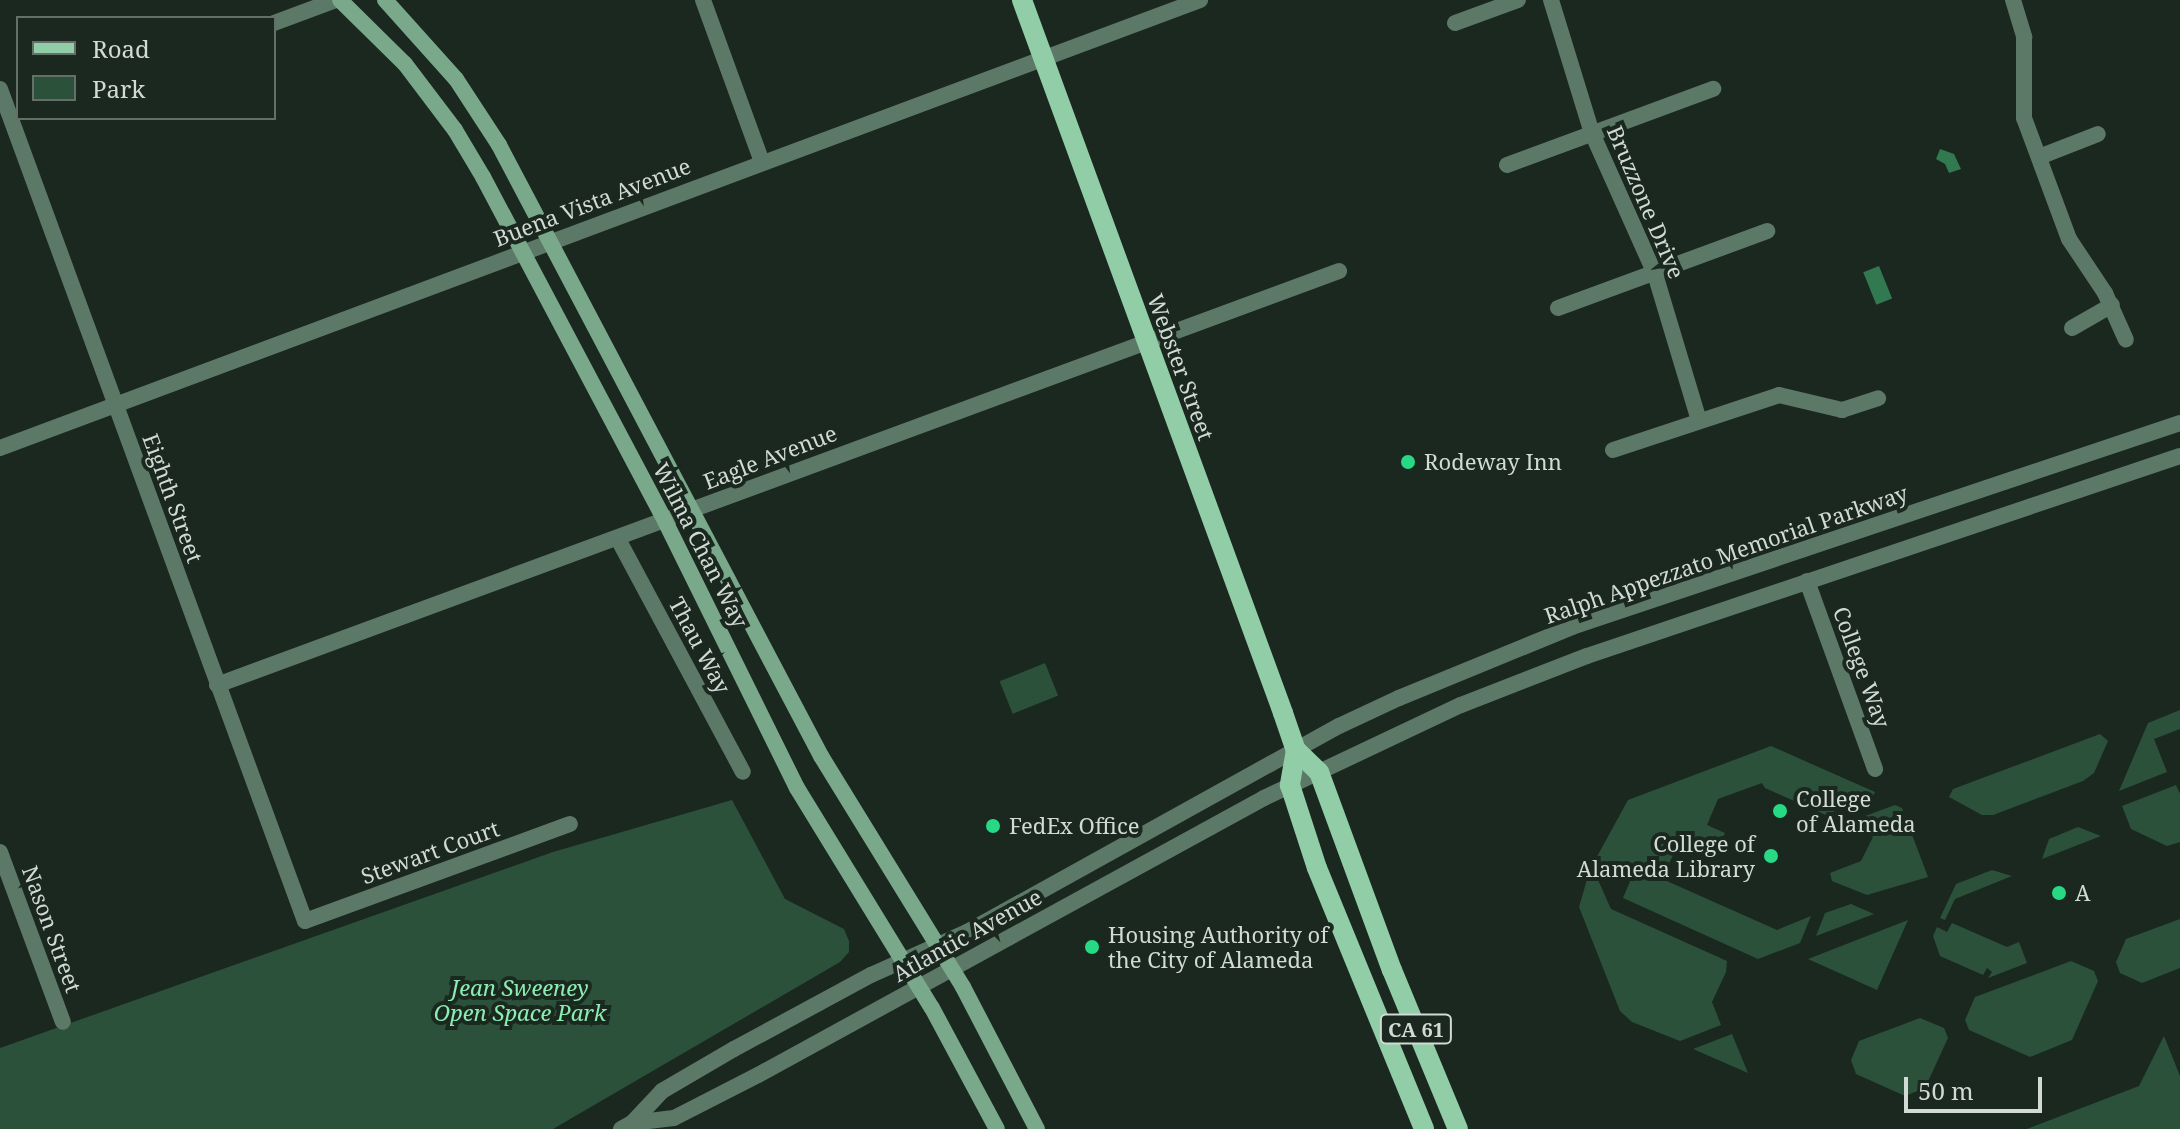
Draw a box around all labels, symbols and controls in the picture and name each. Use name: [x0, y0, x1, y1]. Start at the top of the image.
legend: [16, 16, 276, 120]
text: Road: [92, 32, 150, 65]
text: Park: [92, 72, 145, 105]
street label: Bruzzone Drive: [1602, 122, 1690, 282]
street label: Buena Vista Avenue: [490, 152, 694, 252]
street label: Webster Street: [1142, 290, 1220, 444]
street label: Eagle Avenue: [700, 419, 840, 495]
street label: Eighth Street: [137, 430, 209, 566]
place label: Rodeway Inn: [1424, 449, 1562, 475]
marker: Rodeway Inn: [1399, 453, 1417, 471]
street label: Wilma Chan Way: [648, 458, 754, 632]
street label: Ralph Appezzato Memorial Parkway: [1541, 479, 1911, 629]
street label: Thau Way: [664, 592, 736, 698]
street label: College Way: [1828, 603, 1896, 731]
place label: College of Alameda: [1796, 785, 1916, 836]
marker: College of Alameda: [1771, 802, 1789, 820]
place label: FedEx Office: [1009, 813, 1139, 839]
street label: Stewart Court: [357, 815, 503, 889]
marker: FedEx Office: [984, 817, 1002, 835]
place label: College of Alameda Library: [1577, 830, 1755, 882]
marker: College of Alameda Library: [1762, 847, 1780, 865]
street label: Nason Street: [17, 862, 87, 996]
place label: A: [2075, 880, 2091, 906]
street label: Atlantic Avenue: [888, 883, 1046, 987]
marker: A: [2050, 884, 2068, 902]
place label: Housing Authority of the City of Alameda: [1108, 921, 1328, 972]
marker: Housing Authority of the City of Alameda: [1083, 938, 1101, 956]
park label: Jean Sweeney Open Space Park: [434, 974, 606, 1026]
road number: CA 61: [1378, 1013, 1454, 1045]
scale bar: [1908, 1061, 2046, 1111]
text: 50 m: [1918, 1074, 1974, 1107]

